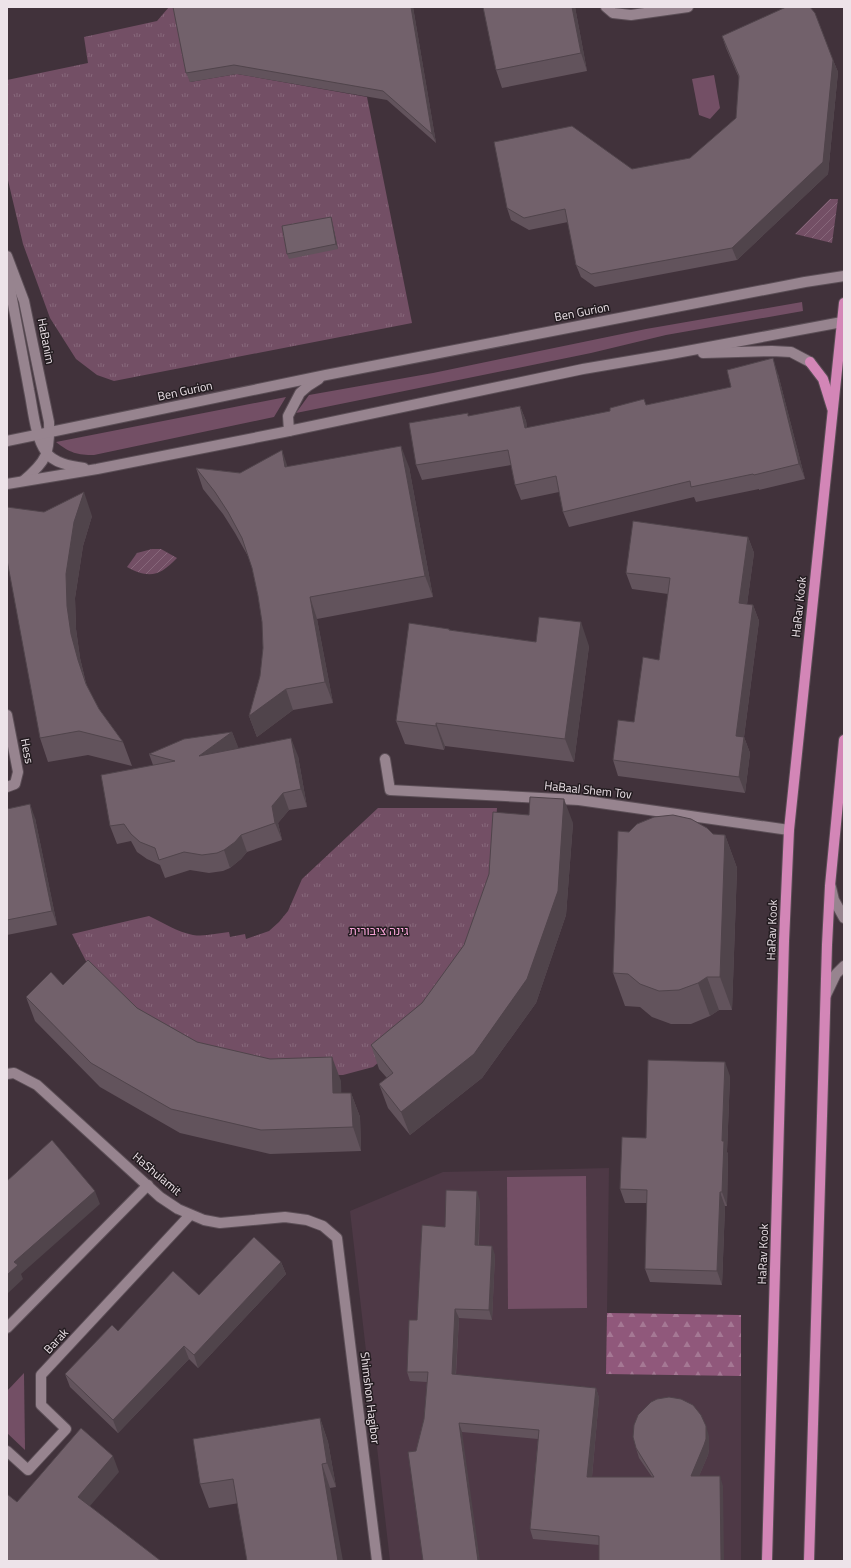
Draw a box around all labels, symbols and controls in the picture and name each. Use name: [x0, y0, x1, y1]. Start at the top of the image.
street label: Ben Gurion: [553, 297, 611, 326]
street label: HaBanim: [33, 316, 60, 366]
street label: Ben Gurion: [156, 375, 214, 406]
street label: HaRav Kook: [786, 575, 811, 638]
street label: Hess: [16, 737, 39, 766]
street label: HaBaal Shem Tov: [543, 775, 633, 804]
street label: HaRav Kook: [761, 899, 782, 961]
park label: גינה ציבורית: [349, 921, 409, 940]
street label: HaShulamit: [129, 1147, 187, 1200]
street label: HaRav Kook: [752, 1223, 773, 1285]
street label: Barak: [39, 1323, 73, 1358]
street label: Shimshon Hagibor: [355, 1351, 386, 1445]

